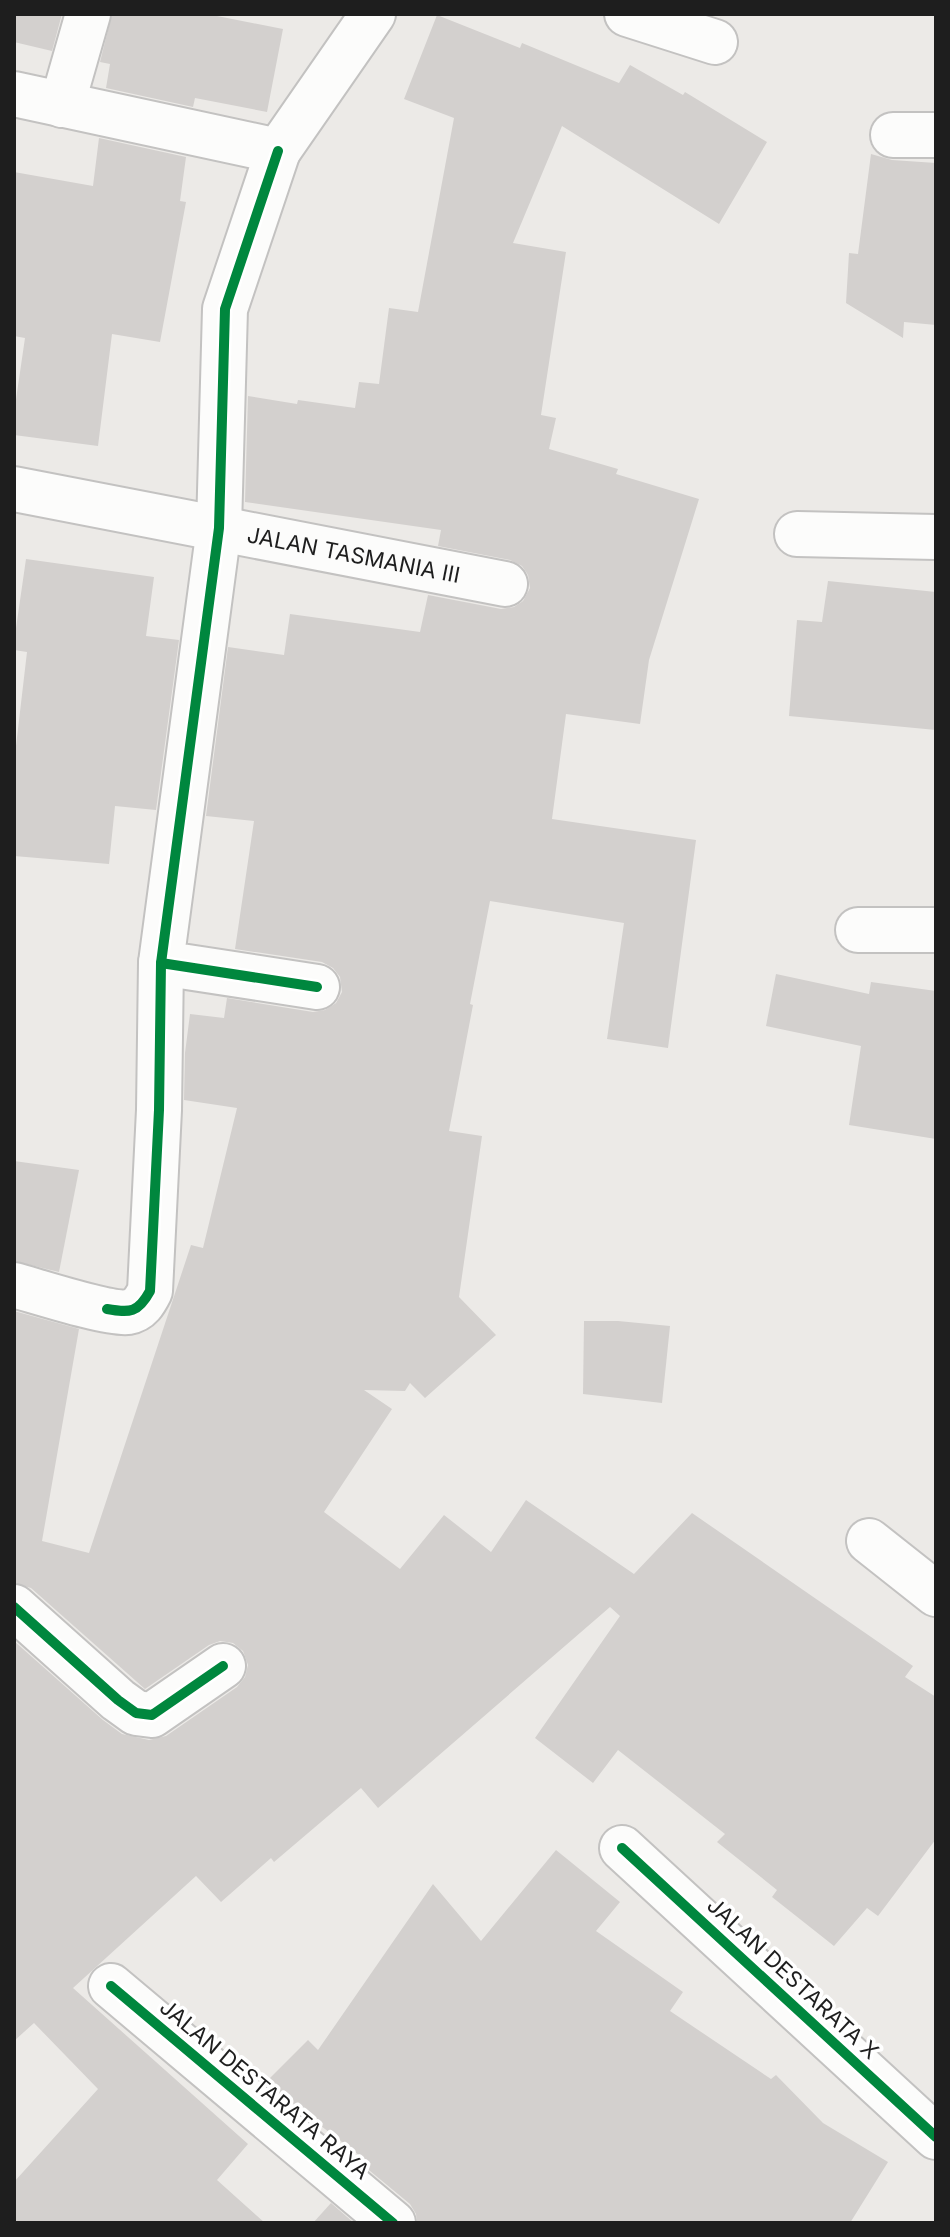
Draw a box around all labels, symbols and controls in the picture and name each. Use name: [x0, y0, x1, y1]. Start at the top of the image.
street label: JALAN TASMANIA III: [245, 521, 462, 588]
street label: JALAN DESTARATA X: [702, 1892, 884, 2064]
street label: JALAN DESTARATA RAYA: [155, 1994, 375, 2184]

